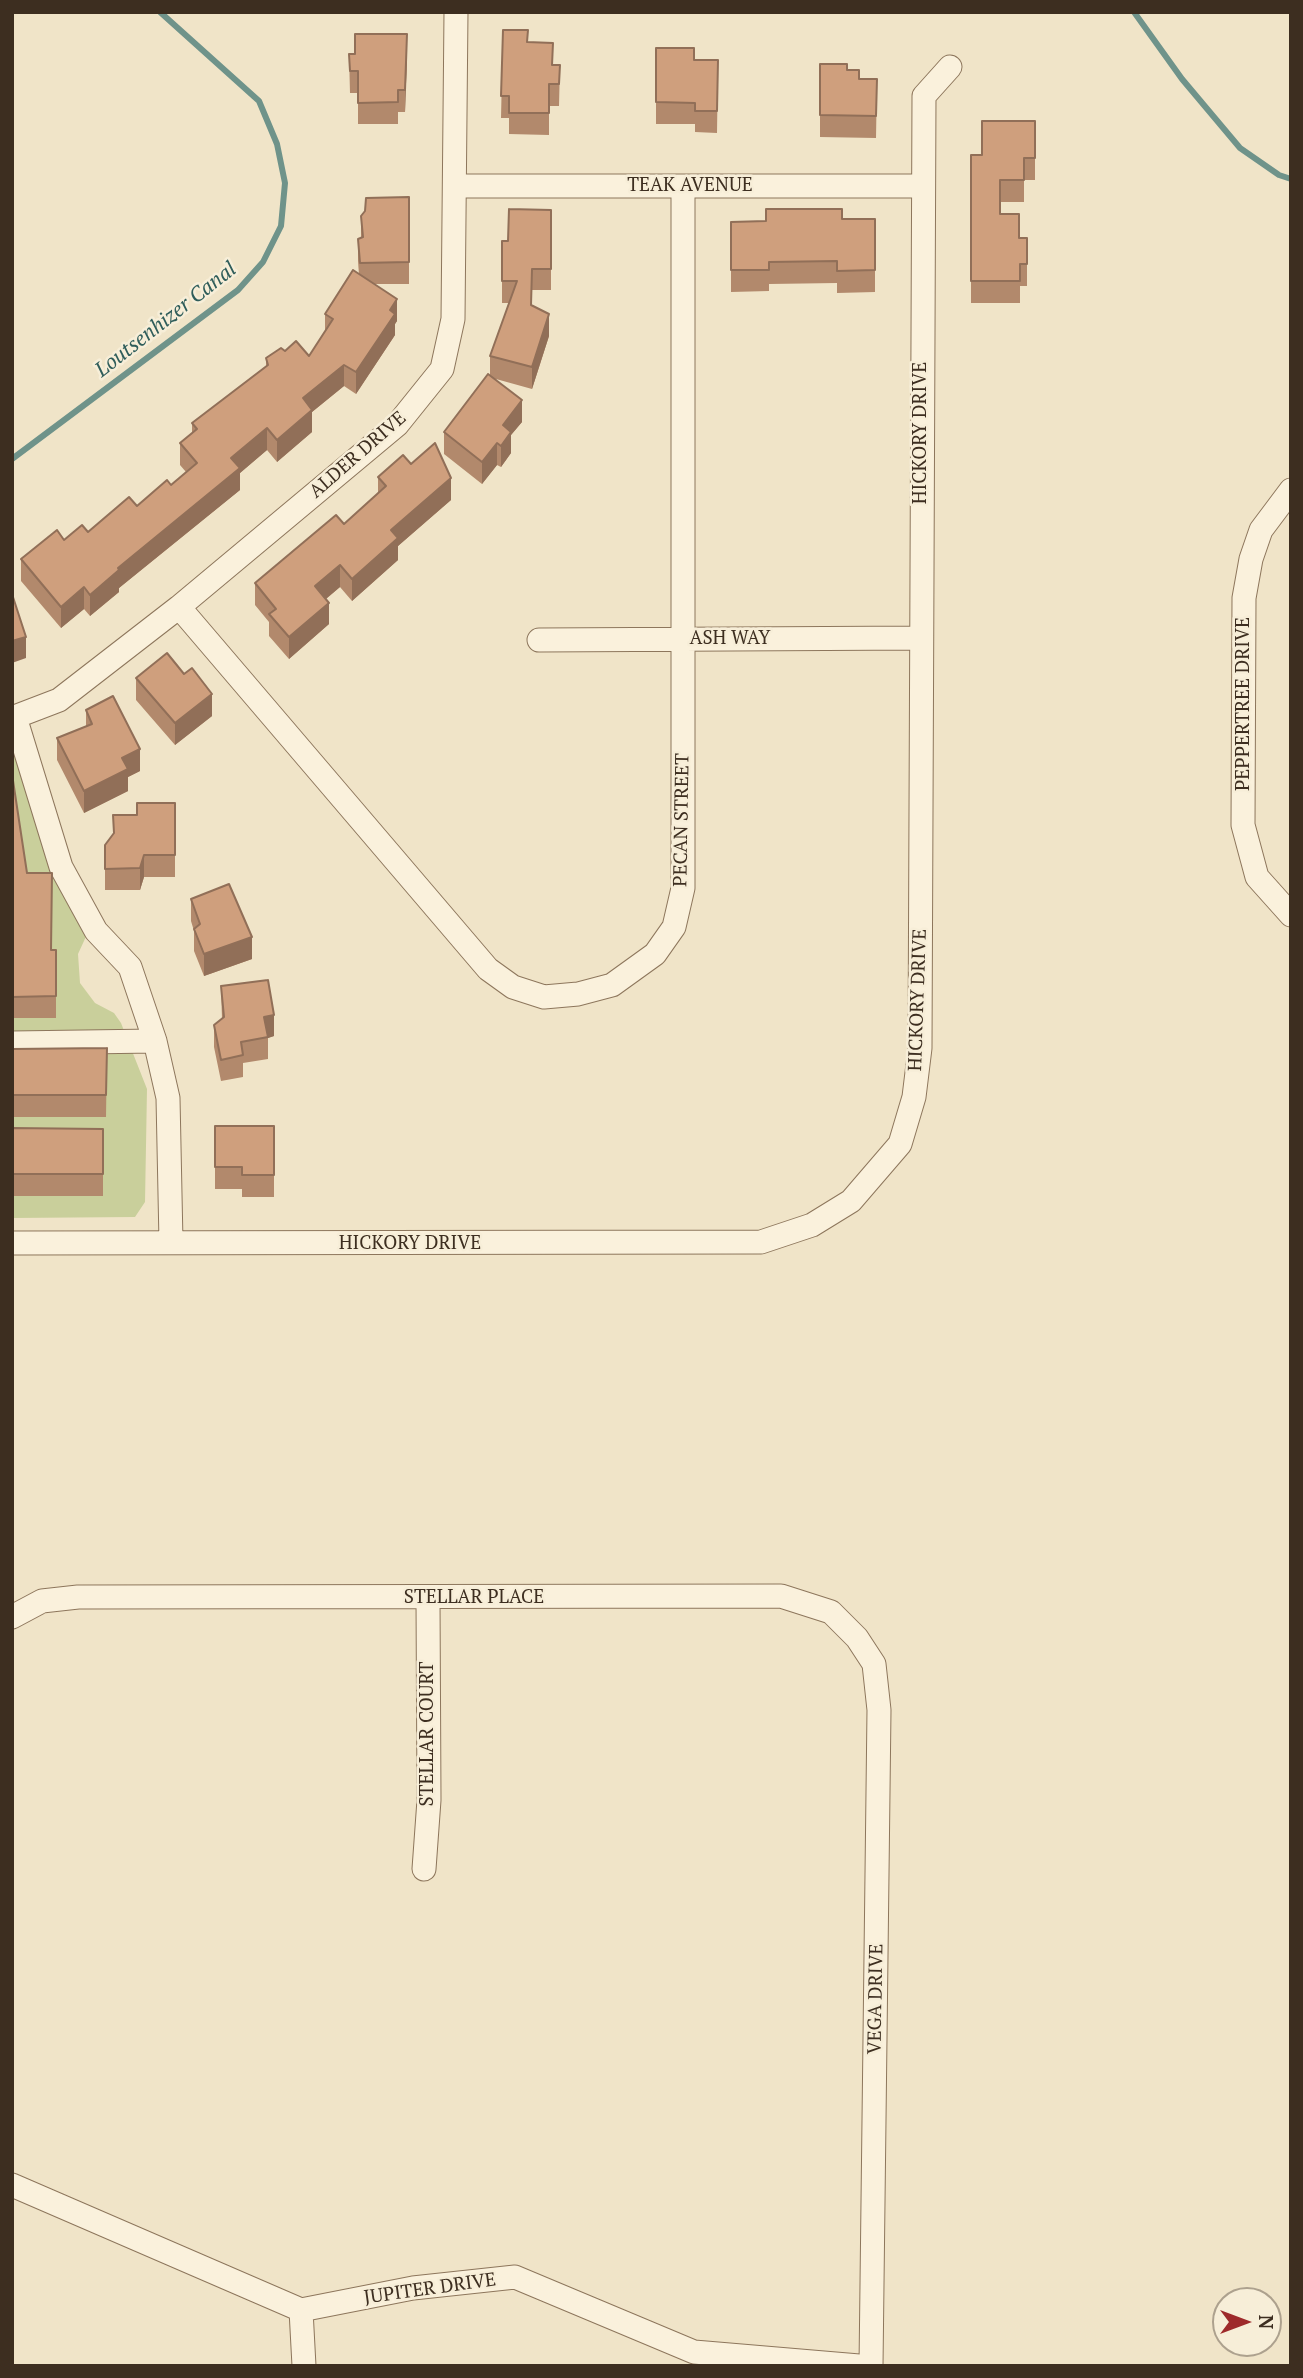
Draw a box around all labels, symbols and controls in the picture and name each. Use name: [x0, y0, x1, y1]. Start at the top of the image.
street label: TEAK AVENUE: [627, 175, 753, 197]
water label: Loutsenhizer Canal: [90, 257, 242, 383]
street label: HICKORY DRIVE: [910, 362, 932, 504]
street label: ALDER DRIVE: [305, 407, 411, 503]
street label: PEPPERTREE DRIVE: [1233, 617, 1255, 791]
street label: ASH WAY: [689, 628, 771, 650]
street label: PECAN STREET: [669, 753, 695, 887]
street label: HICKORY DRIVE: [904, 928, 932, 1072]
street label: HICKORY DRIVE: [339, 1233, 481, 1255]
street label: STELLAR PLACE: [404, 1587, 544, 1609]
street label: STELLAR COURT: [417, 1661, 439, 1807]
street label: VEGA DRIVE: [864, 1943, 888, 2055]
street label: JUPITER DRIVE: [363, 2268, 497, 2310]
north arrow: [1212, 2287, 1282, 2357]
text: N: [1254, 2315, 1279, 2329]

